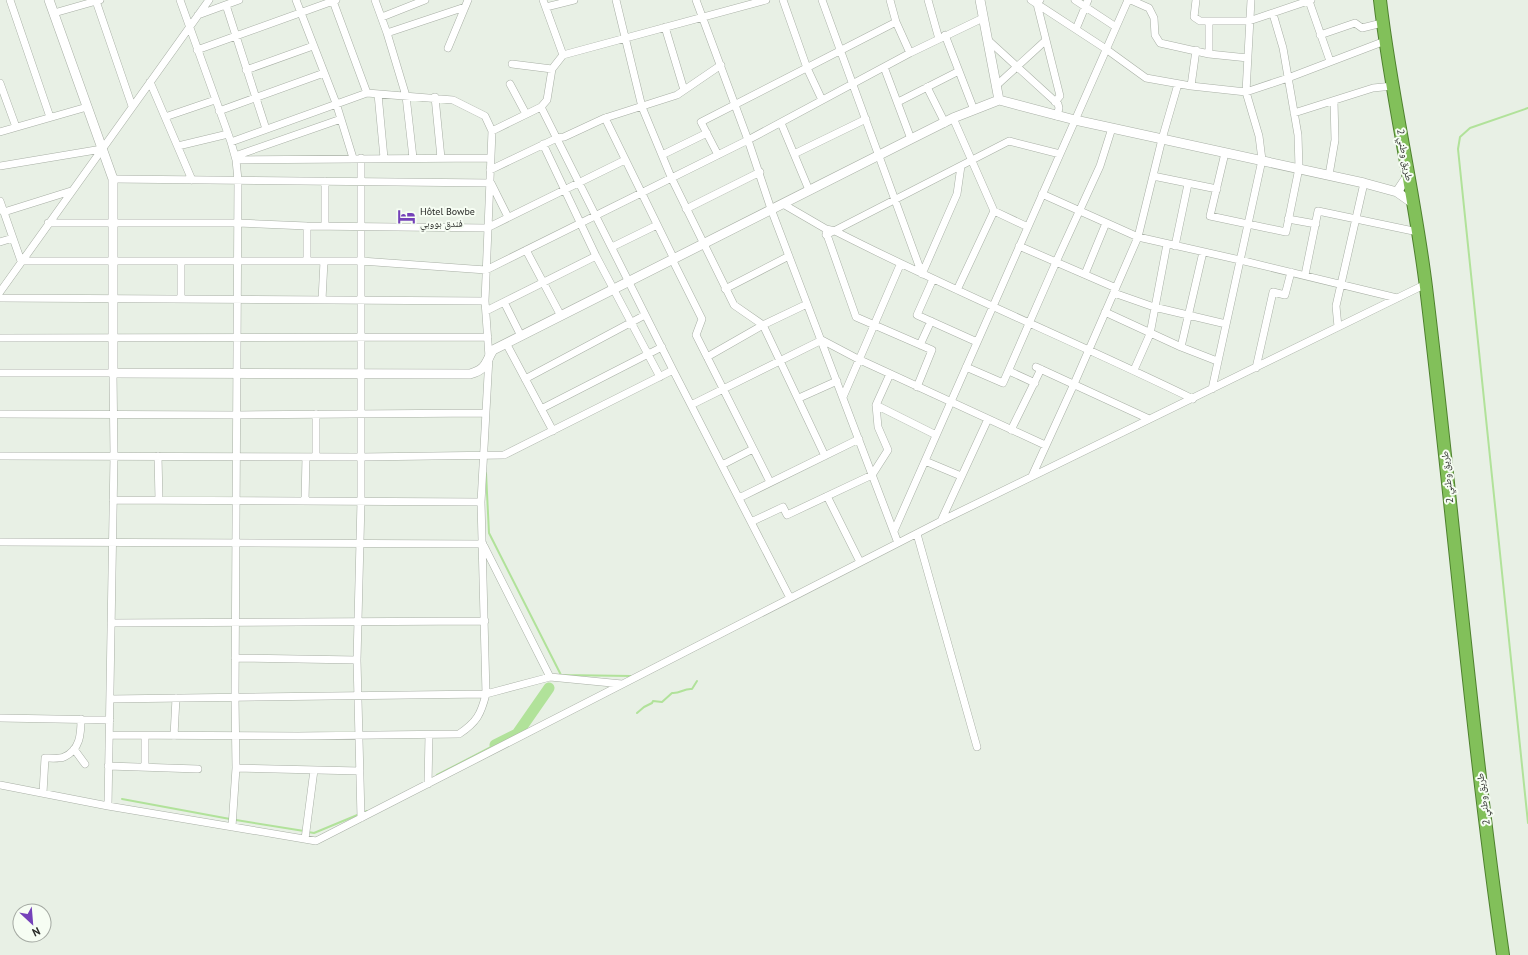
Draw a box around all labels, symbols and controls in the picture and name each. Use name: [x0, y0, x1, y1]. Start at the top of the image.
street label: طريق وطني 2: [1393, 128, 1416, 183]
place label: Hôtel Bowbe فندق بووبي: [420, 205, 475, 231]
hotel icon: Hôtel Bowbe فندق بووبي: [397, 207, 417, 227]
street label: طريق وطني 2: [1438, 450, 1458, 504]
street label: طريق وطني 2: [1473, 772, 1494, 826]
north arrow: [12, 903, 52, 943]
text: N: [30, 924, 43, 940]

